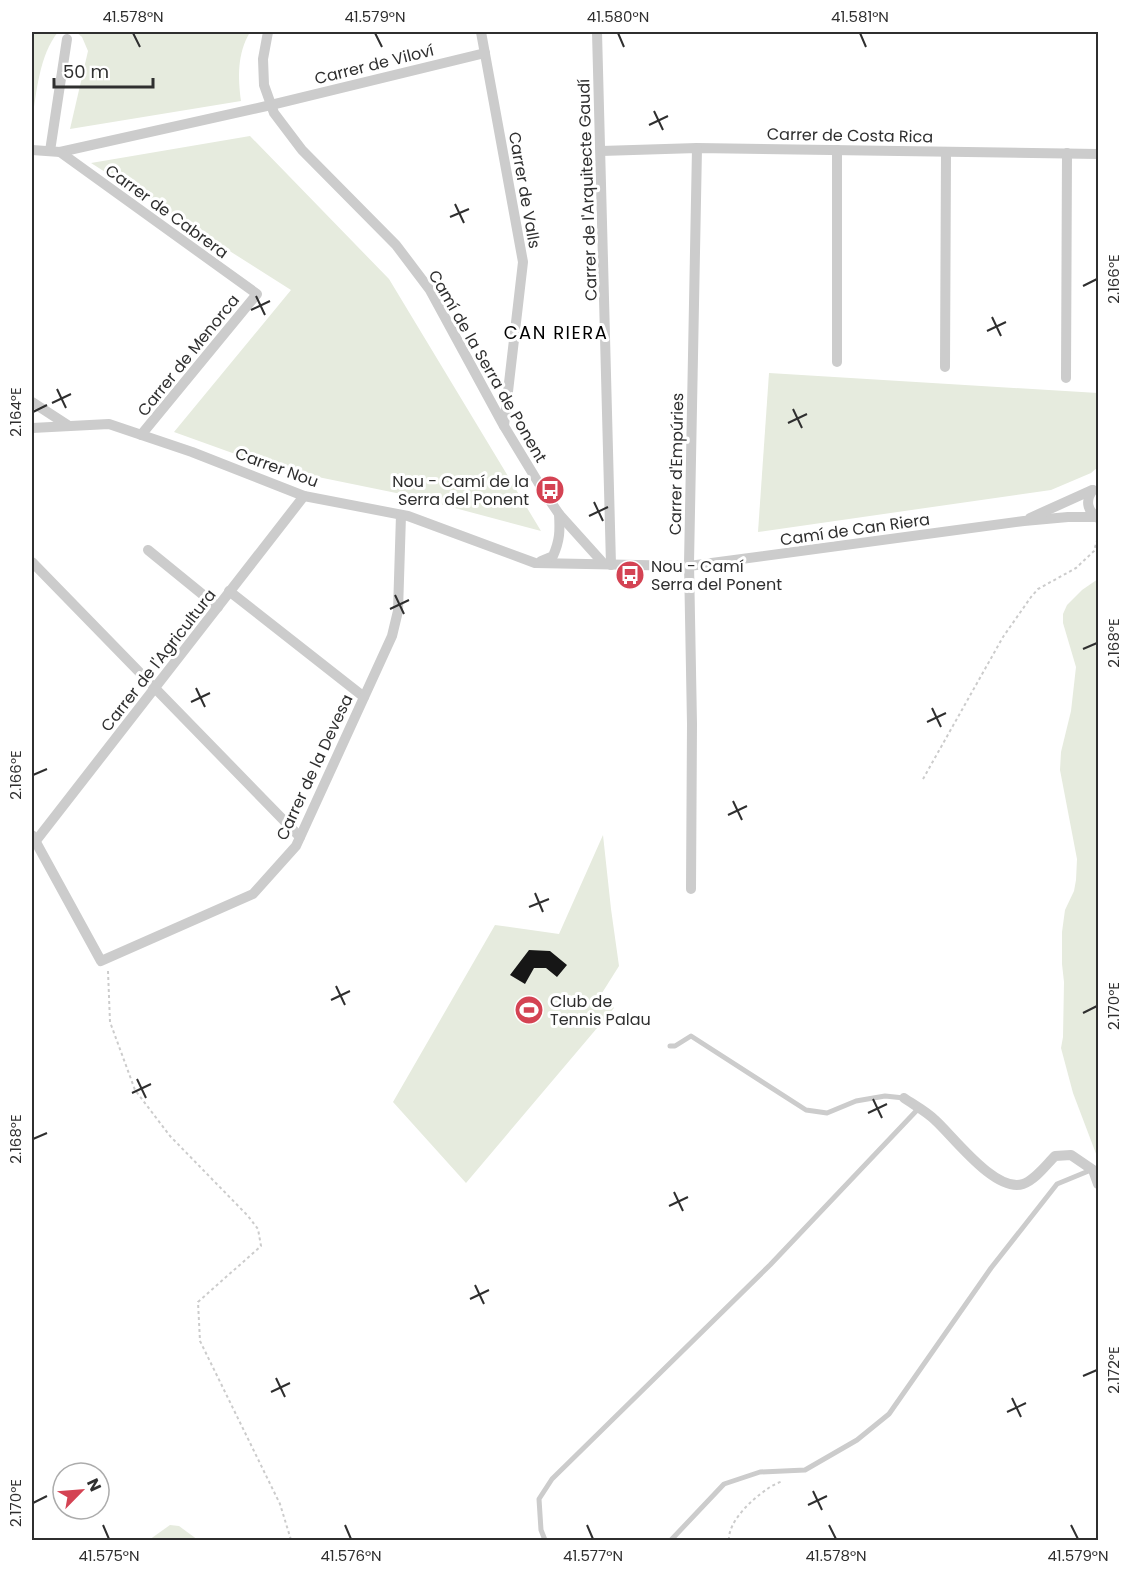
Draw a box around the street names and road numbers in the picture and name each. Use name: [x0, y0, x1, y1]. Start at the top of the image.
street label: Carrer de Viloví: [312, 39, 436, 90]
street label: Carrer de l'Arquitecte Gaudí: [572, 78, 603, 301]
street label: Carrer de Costa Rica: [767, 123, 933, 148]
street label: Carrer de Valls: [503, 130, 546, 250]
street label: Carrer de Cabrera: [101, 159, 233, 264]
street label: Camí de la Serra de Ponent: [423, 266, 552, 467]
street label: Carrer de Menorca: [132, 289, 245, 421]
street label: Carrer d'Empúries: [664, 393, 689, 535]
street label: Carrer Nou: [232, 442, 322, 493]
street label: Camí de Can Riera: [779, 508, 931, 551]
street label: Carrer de l'Agricultura: [95, 584, 221, 736]
street label: Carrer de la Devesa: [271, 690, 358, 844]

